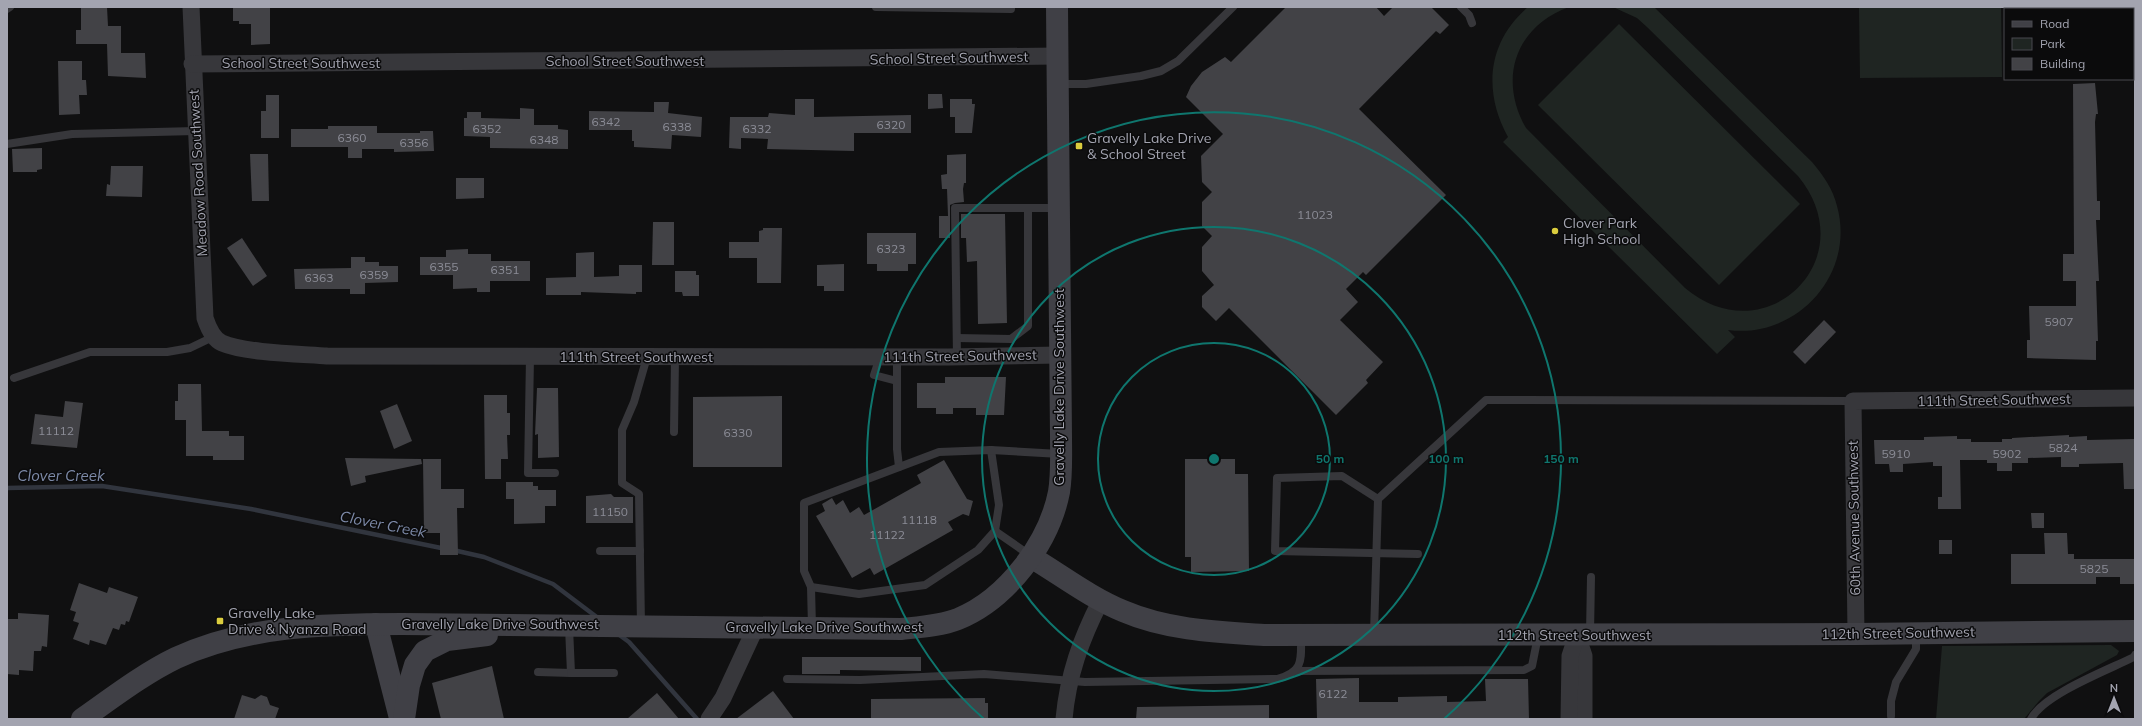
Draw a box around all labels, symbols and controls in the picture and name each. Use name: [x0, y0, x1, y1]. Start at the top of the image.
legend: [2004, 8, 2134, 80]
text: Road: [2040, 16, 2069, 31]
text: Park: [2040, 36, 2066, 51]
street label: School Street Southwest: [870, 48, 1028, 68]
street label: School Street Southwest: [546, 52, 704, 70]
street label: School Street Southwest: [222, 54, 380, 72]
text: Building: [2040, 56, 2085, 71]
street label: Meadow Road Southwest: [185, 89, 211, 257]
house number: 6342: [592, 114, 620, 129]
house number: 6320: [877, 117, 905, 132]
house number: 6338: [663, 119, 691, 134]
house number: 6352: [473, 121, 501, 136]
house number: 6332: [743, 121, 771, 136]
place label: Gravelly Lake Drive & School Street: [1087, 129, 1211, 163]
house number: 6360: [338, 130, 366, 145]
house number: 6348: [530, 132, 558, 147]
house number: 6356: [400, 135, 428, 150]
marker: Gravelly Lake Drive & School Street: [1074, 141, 1084, 151]
house number: 11023: [1297, 207, 1333, 222]
place label: Clover Park High School: [1563, 214, 1641, 248]
marker: Clover Park High School: [1550, 226, 1560, 236]
house number: 6323: [877, 241, 905, 256]
house number: 6355: [430, 259, 458, 274]
house number: 6351: [491, 262, 519, 277]
house number: 6359: [360, 267, 388, 282]
house number: 6363: [305, 270, 333, 285]
street label: Gravelly Lake Drive Southwest: [1050, 288, 1068, 486]
house number: 5907: [2045, 314, 2073, 329]
street label: 111th Street Southwest: [883, 346, 1037, 366]
street label: 111th Street Southwest: [559, 348, 713, 366]
street label: 111th Street Southwest: [1917, 390, 2071, 410]
house number: 11112: [38, 423, 74, 438]
house number: 6330: [724, 425, 752, 440]
street label: 60th Avenue Southwest: [1844, 440, 1864, 596]
house number: 5824: [2049, 440, 2077, 455]
house number: 5910: [1882, 446, 1910, 461]
house number: 5902: [1993, 446, 2021, 461]
text: 50 m: [1316, 451, 1344, 466]
text: 100 m: [1428, 451, 1464, 466]
text: 150 m: [1543, 451, 1579, 466]
centre of rings: [1207, 452, 1221, 466]
water label: Clover Creek: [17, 466, 106, 485]
house number: 11150: [592, 504, 628, 519]
water label: Clover Creek: [338, 506, 429, 542]
house number: 11118: [901, 512, 937, 527]
house number: 11122: [869, 527, 905, 542]
house number: 5825: [2080, 561, 2108, 576]
place label: Gravelly Lake Drive & Nyanza Road: [228, 604, 366, 638]
street label: Gravelly Lake Drive Southwest: [401, 615, 599, 633]
marker: Gravelly Lake Drive & Nyanza Road: [215, 616, 225, 626]
street label: Gravelly Lake Drive Southwest: [725, 618, 923, 636]
street label: 112th Street Southwest: [1821, 623, 1975, 643]
street label: 112th Street Southwest: [1497, 626, 1651, 644]
north arrow: [2094, 678, 2134, 718]
text: N: [2110, 681, 2118, 695]
house number: 6122: [1319, 686, 1347, 701]

